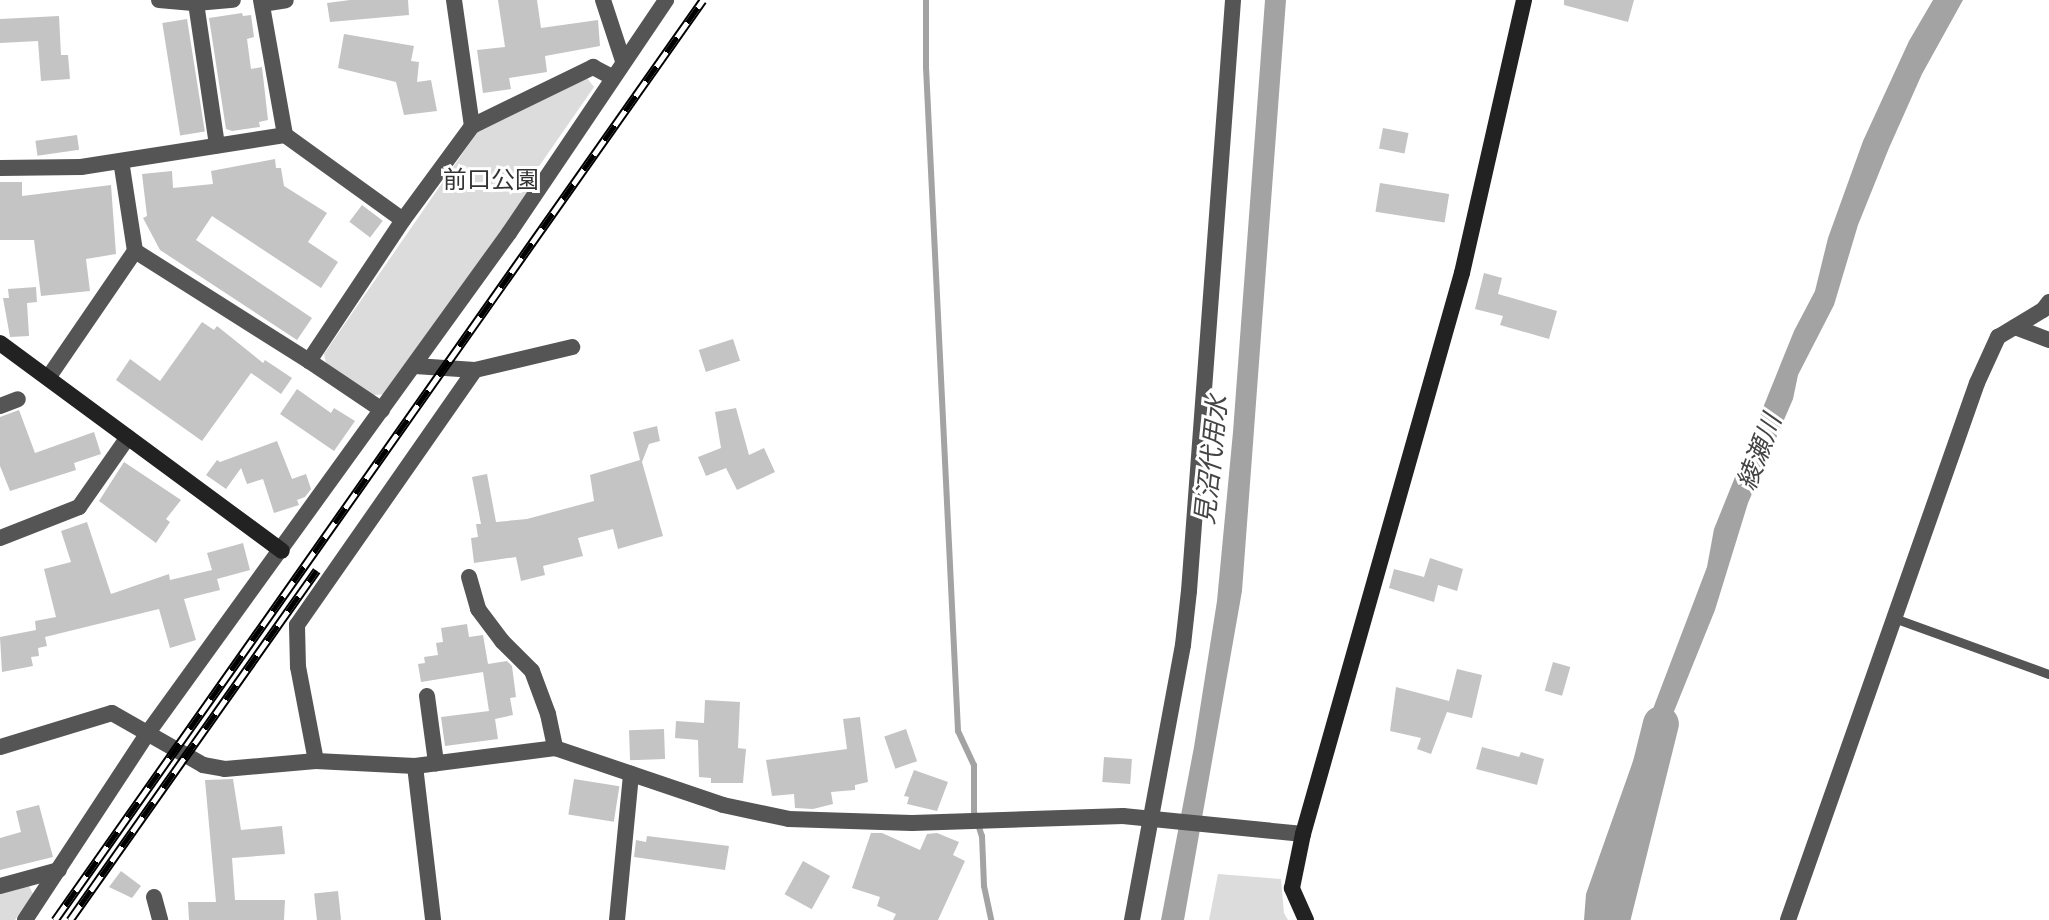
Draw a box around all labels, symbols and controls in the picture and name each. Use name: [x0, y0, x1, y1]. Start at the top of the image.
park label: 前口公園: [443, 166, 539, 194]
water label: 見沼代用水: [1189, 394, 1233, 526]
water label: 綾瀬川: [1730, 410, 1788, 494]

